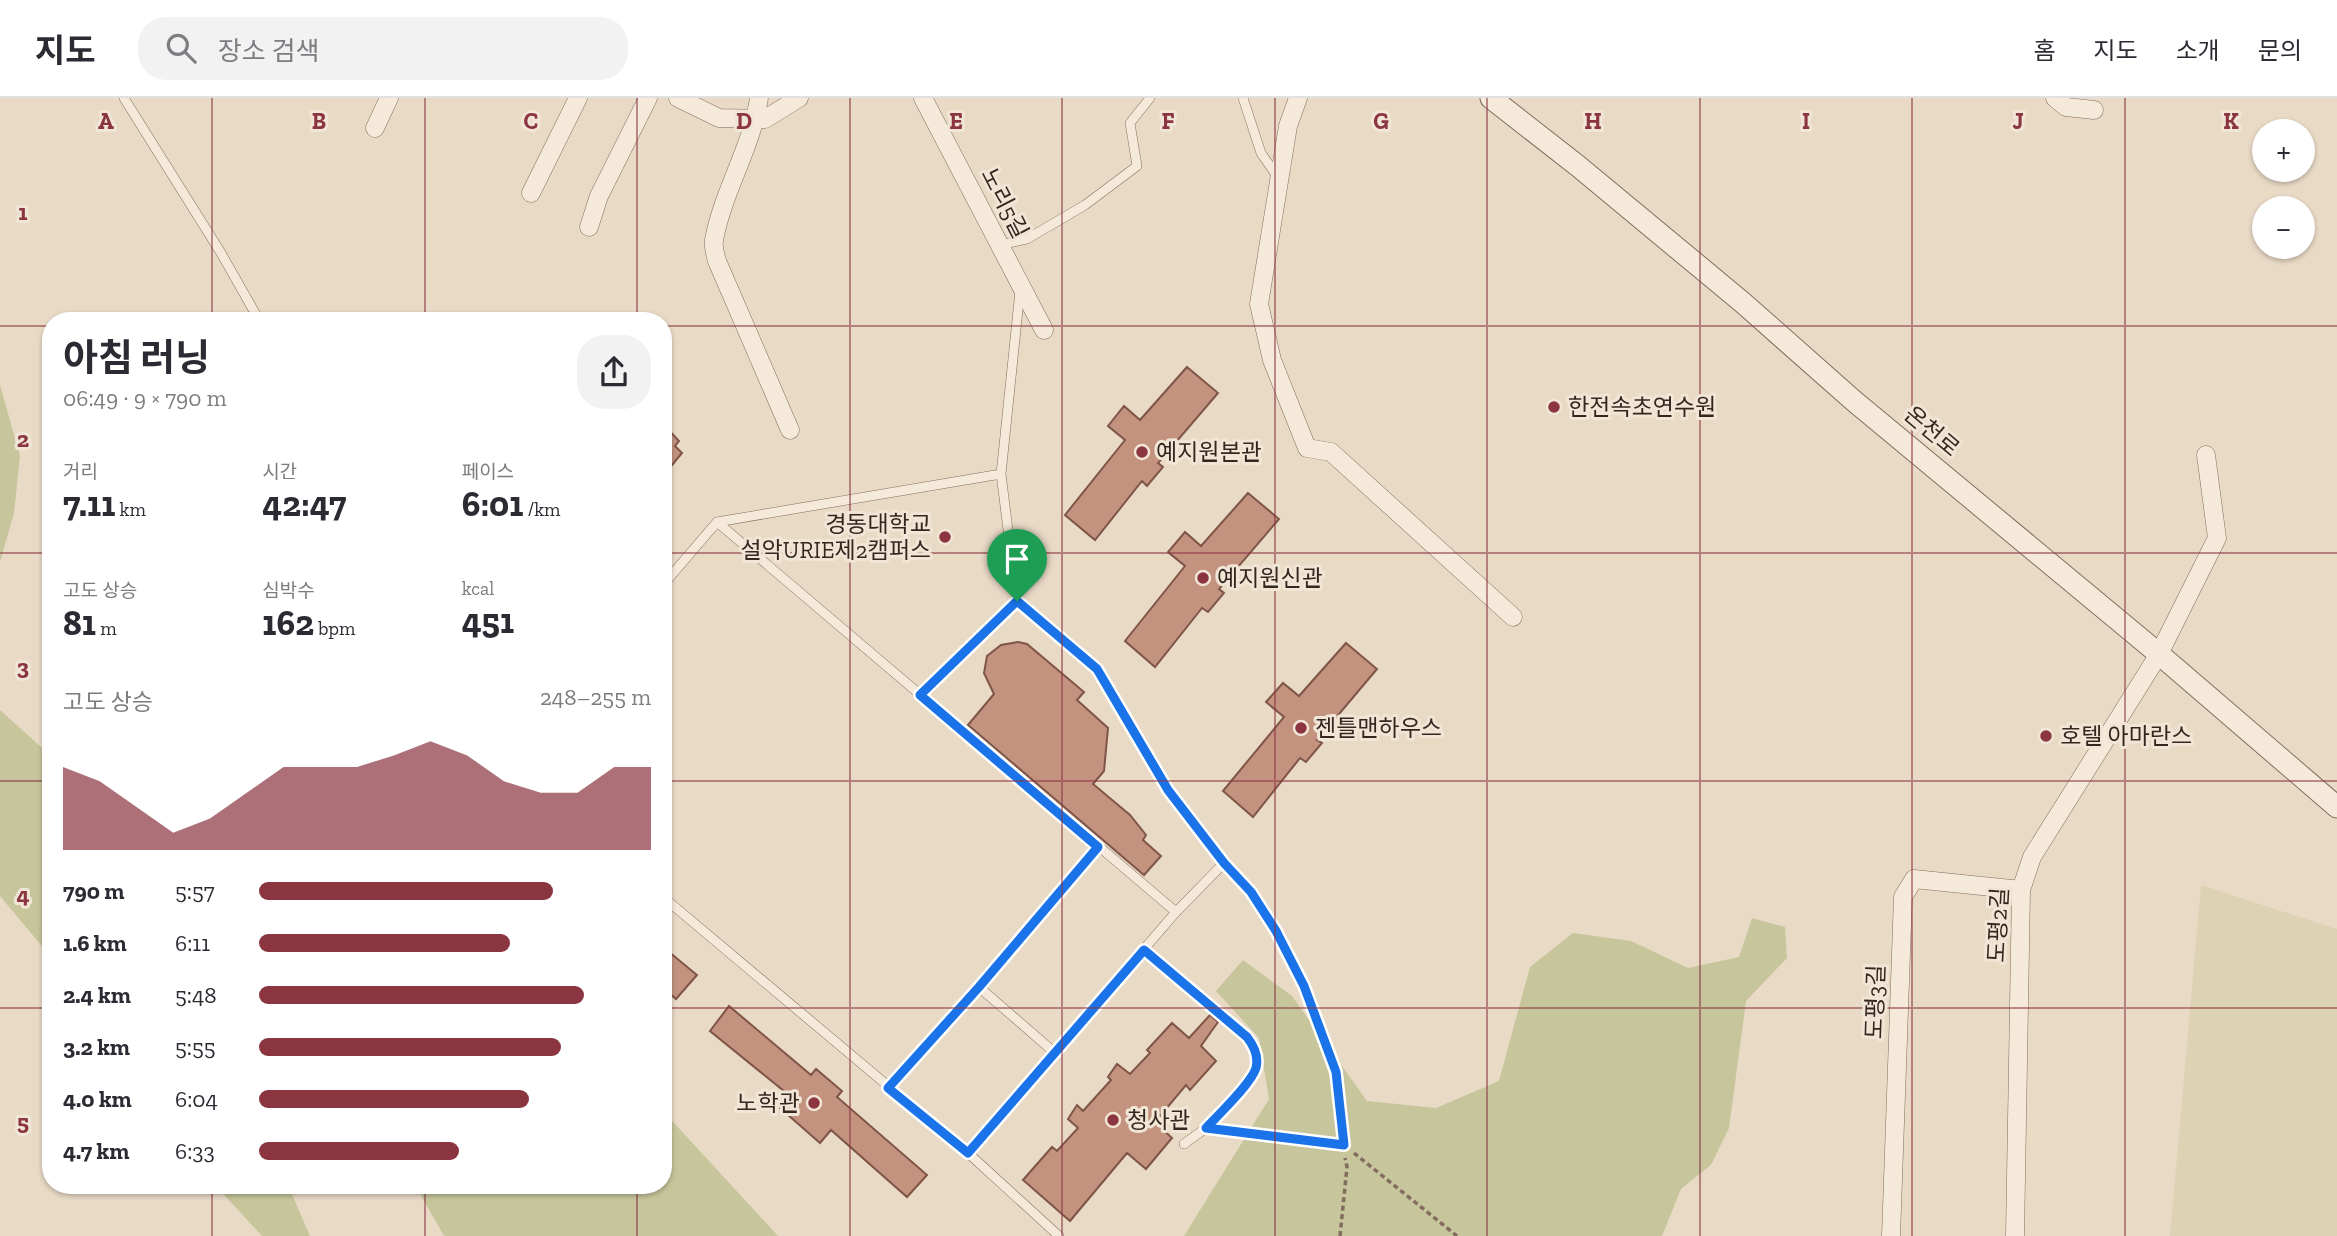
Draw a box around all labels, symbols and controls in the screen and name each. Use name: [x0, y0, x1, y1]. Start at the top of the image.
search box: [138, 17, 628, 80]
icon: search: [162, 29, 200, 67]
text: 지도: [35, 31, 96, 70]
text: 장소 검색: [218, 35, 319, 67]
text: 홈: [2033, 36, 2055, 65]
text: 지도: [2093, 36, 2138, 65]
text: 소개: [2176, 36, 2220, 65]
text: 문의: [2258, 36, 2302, 65]
text: A: [98, 107, 114, 135]
text: B: [312, 107, 326, 135]
text: C: [524, 107, 538, 135]
text: D: [736, 107, 752, 135]
text: E: [949, 107, 963, 135]
text: F: [1161, 107, 1175, 135]
text: G: [1373, 107, 1389, 135]
text: H: [1584, 107, 1602, 135]
text: I: [1802, 107, 1810, 135]
text: J: [2012, 107, 2024, 135]
text: K: [2223, 107, 2239, 135]
map controls: [2252, 119, 2315, 259]
button: +: [2252, 119, 2315, 182]
street label: 노리5길: [975, 163, 1035, 243]
button: −: [2252, 196, 2315, 259]
text: 1: [18, 198, 28, 226]
text: 아침 러닝: [63, 335, 210, 381]
button: share: [577, 335, 651, 409]
text: 06:49 · 9 × 790 m: [63, 384, 227, 412]
place label: 한전속초연수원: [1568, 393, 1716, 421]
marker: 한전속초연수원: [1546, 399, 1562, 415]
street label: 온천로: [1899, 400, 1965, 462]
text: 2: [17, 425, 29, 453]
place label: 예지원본관: [1156, 438, 1262, 466]
marker: 예지원본관: [1134, 444, 1150, 460]
text: 거리: [63, 460, 98, 483]
text: 시간: [262, 460, 297, 483]
text: 페이스: [462, 460, 514, 483]
text: 7.11: [63, 483, 115, 525]
text: 42:47: [262, 483, 346, 525]
text: 6:01: [462, 483, 523, 525]
text: km: [115, 498, 146, 521]
text: /km: [523, 498, 560, 521]
place label: 경동대학교 설악URIE제2캠퍼스: [741, 510, 931, 564]
marker: 경동대학교 설악URIE제2캠퍼스: [937, 529, 953, 545]
pin: [987, 529, 1047, 601]
icon: arrive: [998, 540, 1036, 578]
place label: 예지원신관: [1217, 564, 1323, 592]
marker: 예지원신관: [1195, 570, 1211, 586]
text: kcal: [462, 577, 494, 600]
text: 고도 상승: [63, 579, 137, 602]
text: 심박수: [262, 579, 315, 602]
text: 451: [462, 600, 514, 642]
text: 81: [63, 602, 96, 644]
text: 162: [262, 602, 314, 644]
text: m: [96, 617, 117, 640]
text: bpm: [314, 617, 355, 640]
text: 3: [17, 653, 29, 681]
text: 248–255 m: [540, 683, 651, 711]
text: 고도 상승: [63, 688, 153, 716]
place label: 젠틀맨하우스: [1315, 714, 1442, 742]
marker: 젠틀맨하우스: [1293, 720, 1309, 736]
place label: 호텔 아마란스: [2060, 722, 2192, 750]
marker: 호텔 아마란스: [2038, 728, 2054, 744]
text: 790 m: [63, 877, 124, 905]
text: 5:57: [175, 877, 215, 905]
text: 4: [16, 881, 30, 909]
street label: 도평2길: [1982, 887, 2014, 963]
text: 1.6 km: [63, 929, 127, 957]
text: 6:11: [175, 929, 210, 957]
street label: 도평3길: [1860, 964, 1890, 1040]
text: 2.4 km: [63, 981, 131, 1009]
text: 5:48: [175, 981, 217, 1009]
text: 3.2 km: [63, 1033, 130, 1061]
text: 5:55: [175, 1033, 215, 1061]
text: 4.0 km: [63, 1085, 132, 1113]
text: 6:04: [175, 1085, 218, 1113]
place label: 노학관: [737, 1089, 800, 1117]
marker: 노학관: [806, 1095, 822, 1111]
place label: 청사관: [1127, 1106, 1190, 1134]
text: 5: [17, 1108, 29, 1136]
marker: 청사관: [1105, 1112, 1121, 1128]
text: 4.7 km: [63, 1137, 129, 1165]
text: 6:33: [175, 1137, 215, 1165]

